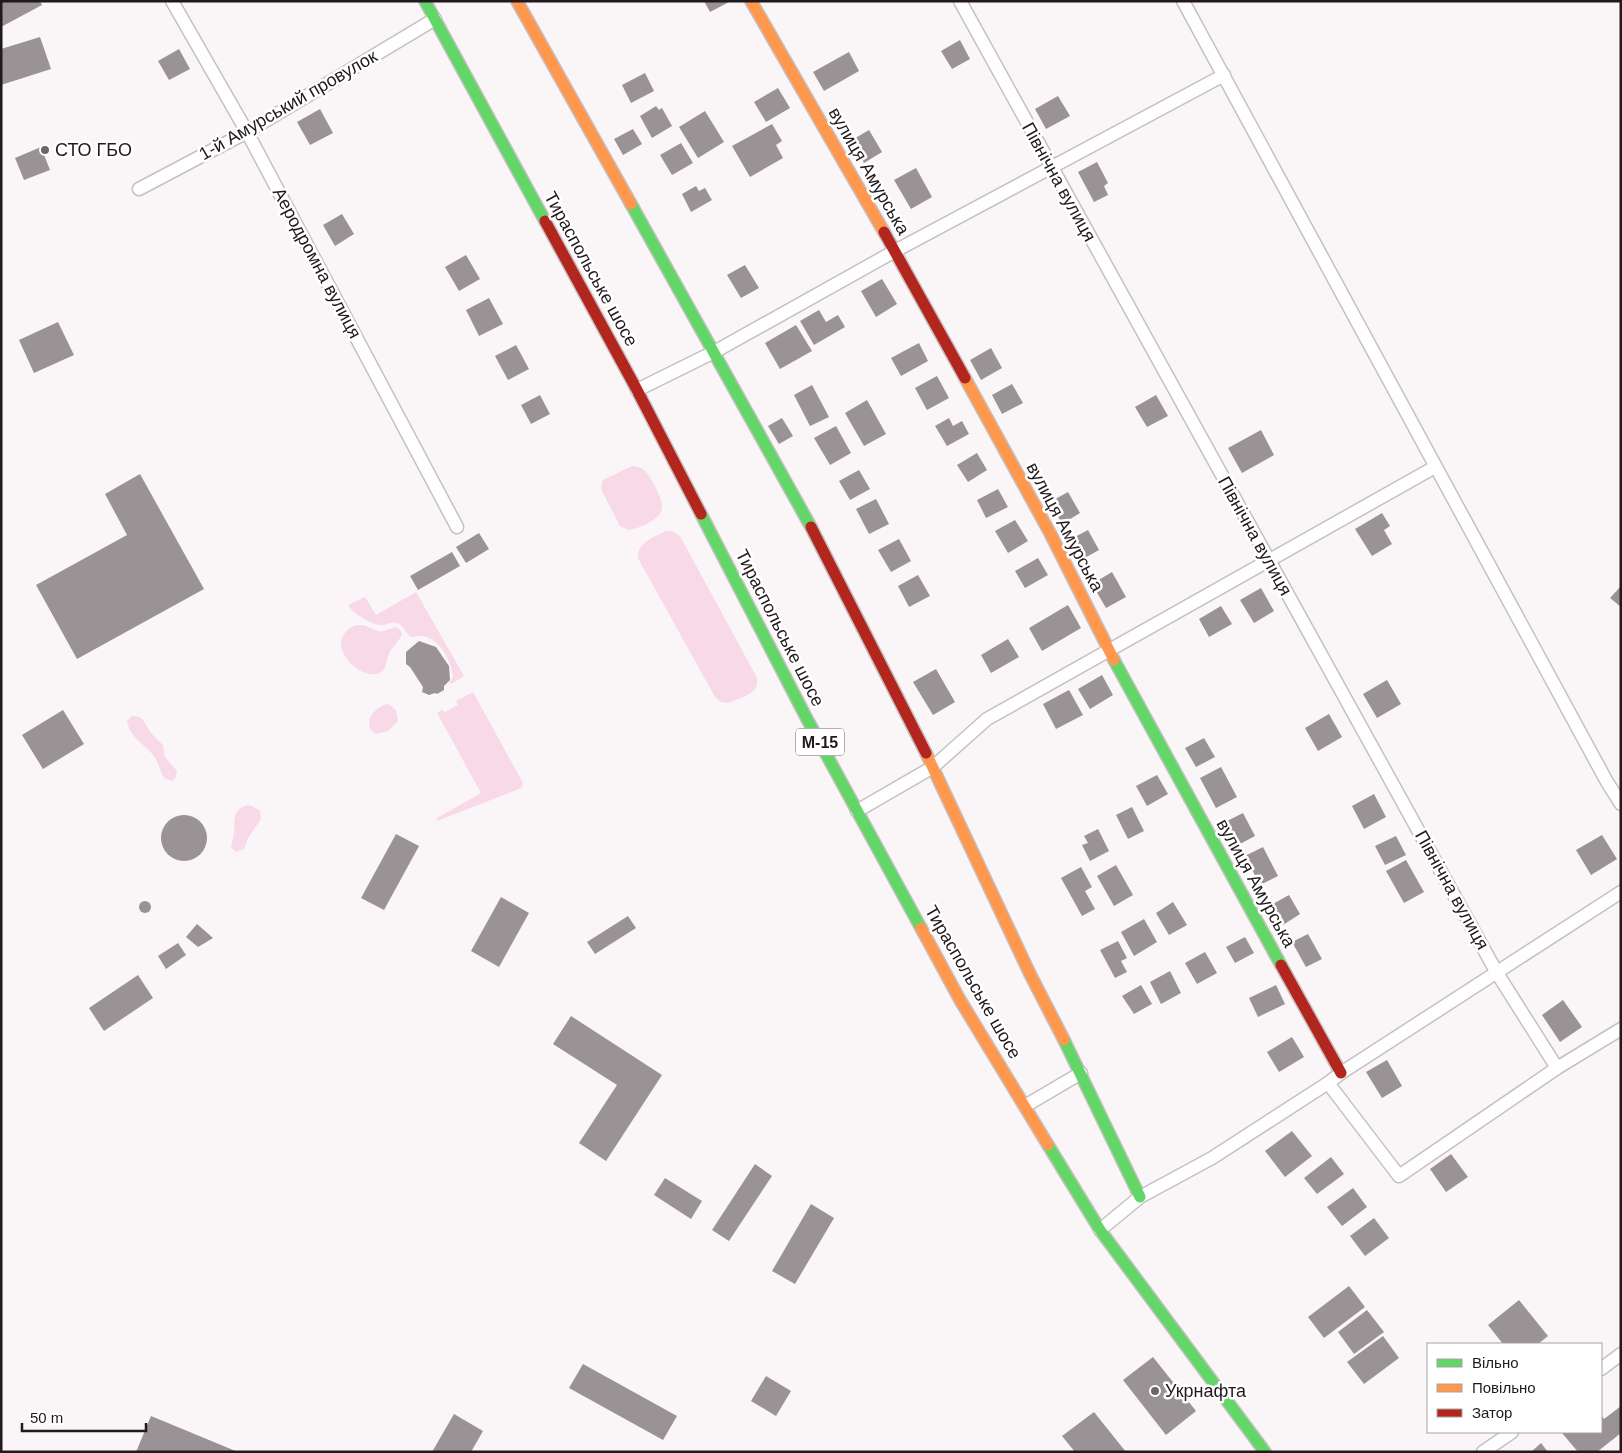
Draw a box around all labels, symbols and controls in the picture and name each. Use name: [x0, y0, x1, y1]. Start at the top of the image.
street label: 1-й Амурський провулок: [196, 46, 381, 164]
street label: вулиця Амурська: [824, 104, 914, 239]
street label: Північна вулиця: [1018, 119, 1100, 245]
place label: СТО ГБО: [55, 140, 132, 160]
marker: СТО ГБО: [39, 144, 51, 156]
street label: Аеродромна вулиця: [269, 184, 365, 342]
street label: Тираспольське шосе: [540, 188, 642, 350]
street label: вулиця Амурська: [1023, 459, 1108, 596]
street label: Північна вулиця: [1214, 473, 1296, 599]
street label: Тираспольське шосе: [732, 546, 828, 710]
road number: М-15: [796, 729, 844, 756]
street label: вулиця Амурська: [1212, 815, 1300, 951]
street label: Північна вулиця: [1411, 827, 1493, 953]
street label: Тираспольське шосе: [921, 902, 1025, 1062]
legend: [1427, 1343, 1602, 1433]
text: Вільно: [1472, 1354, 1519, 1371]
text: Повільно: [1472, 1379, 1536, 1396]
place label: Укрнафта: [1165, 1381, 1247, 1401]
marker: Укрнафта: [1149, 1385, 1161, 1397]
scale bar: [22, 1400, 146, 1432]
text: Затор: [1472, 1404, 1512, 1421]
text: 50 m: [30, 1409, 63, 1426]

